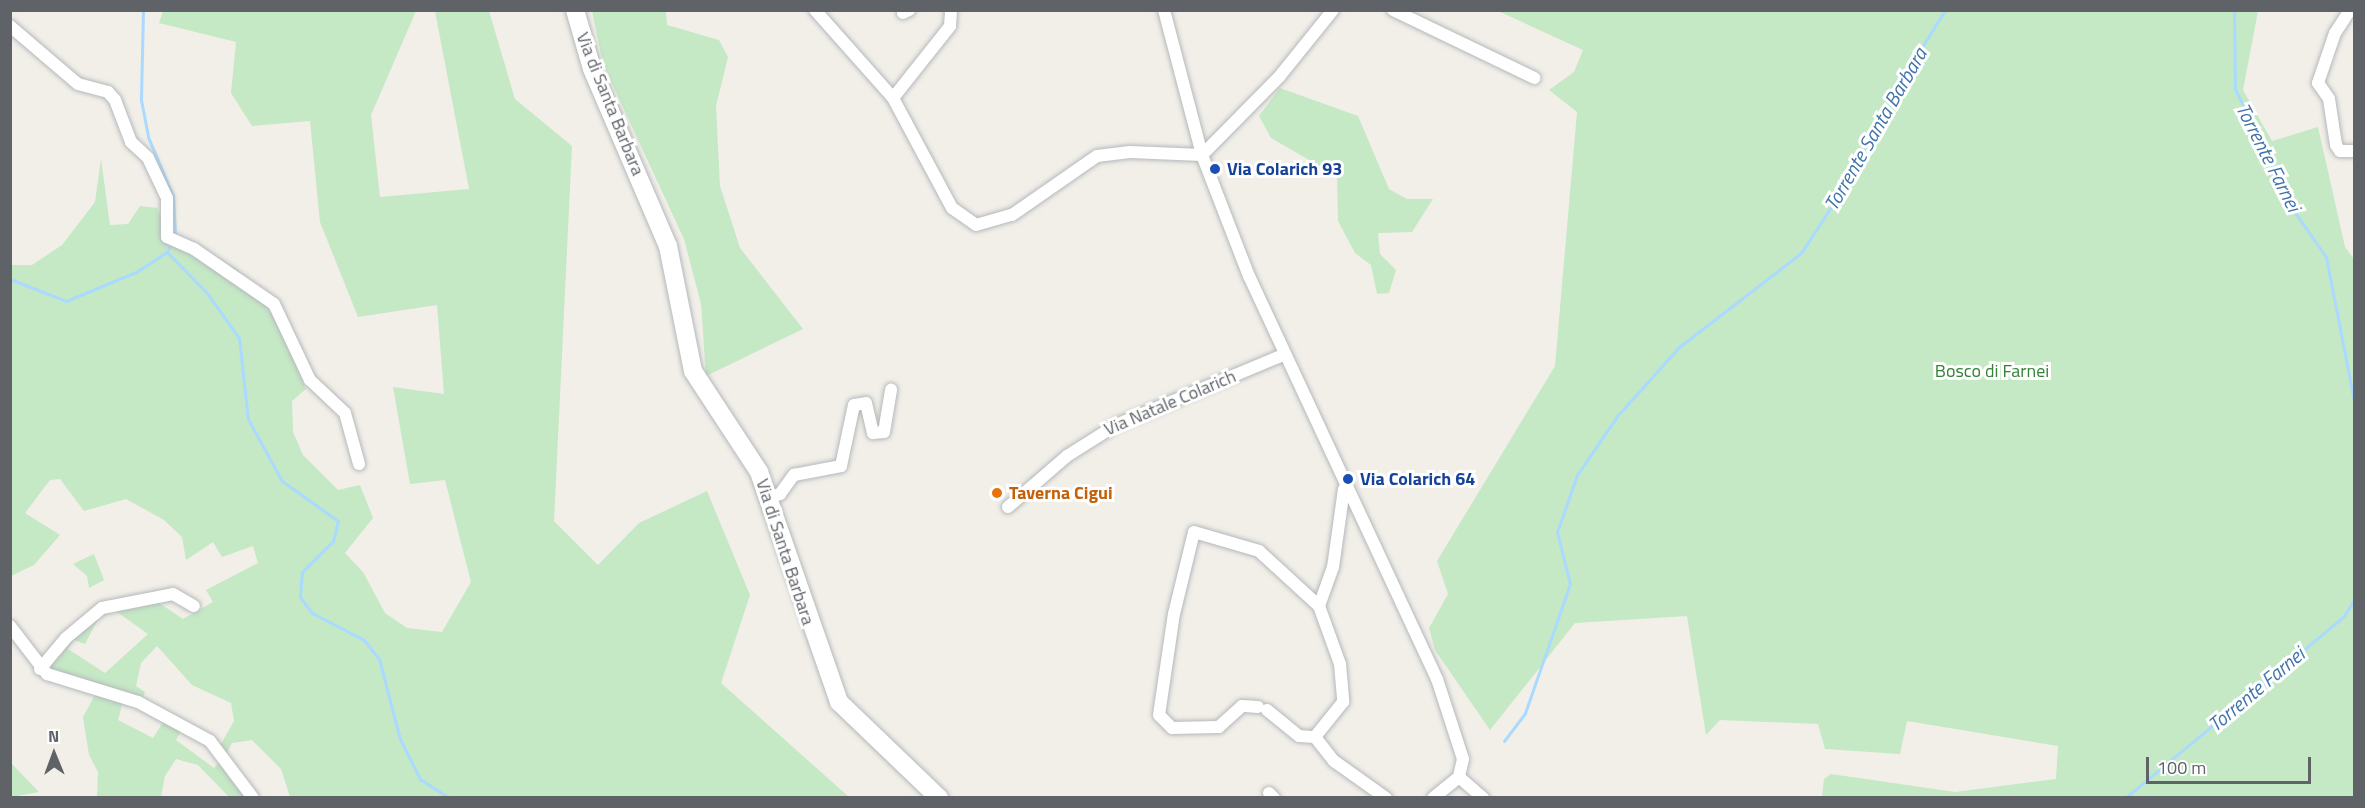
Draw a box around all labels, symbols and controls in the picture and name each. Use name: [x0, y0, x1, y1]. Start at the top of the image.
street label: Via di Santa Barbara: [571, 29, 649, 179]
water label: Torrente Santa Barbara: [1819, 43, 1931, 215]
water label: Torrente Farnei: [2231, 99, 2307, 215]
place label: Via Colarich 93: [1227, 158, 1342, 180]
marker: Via Colarich 93: [1208, 162, 1222, 176]
park label: Bosco di Farnei: [1935, 360, 2049, 382]
street label: Via Natale Colarich: [1101, 365, 1239, 441]
place label: Via Colarich 64: [1360, 468, 1475, 490]
marker: Via Colarich 64: [1341, 472, 1355, 486]
street label: Via di Santa Barbara: [751, 476, 819, 628]
place label: Taverna Cigui: [1009, 482, 1113, 504]
marker: Taverna Cigui: [990, 486, 1004, 500]
water label: Torrente Farnei: [2203, 642, 2309, 736]
north arrow: [24, 724, 84, 784]
text: N: [48, 724, 59, 748]
scale bar: [2149, 745, 2314, 783]
text: 100 m: [2157, 754, 2206, 781]

